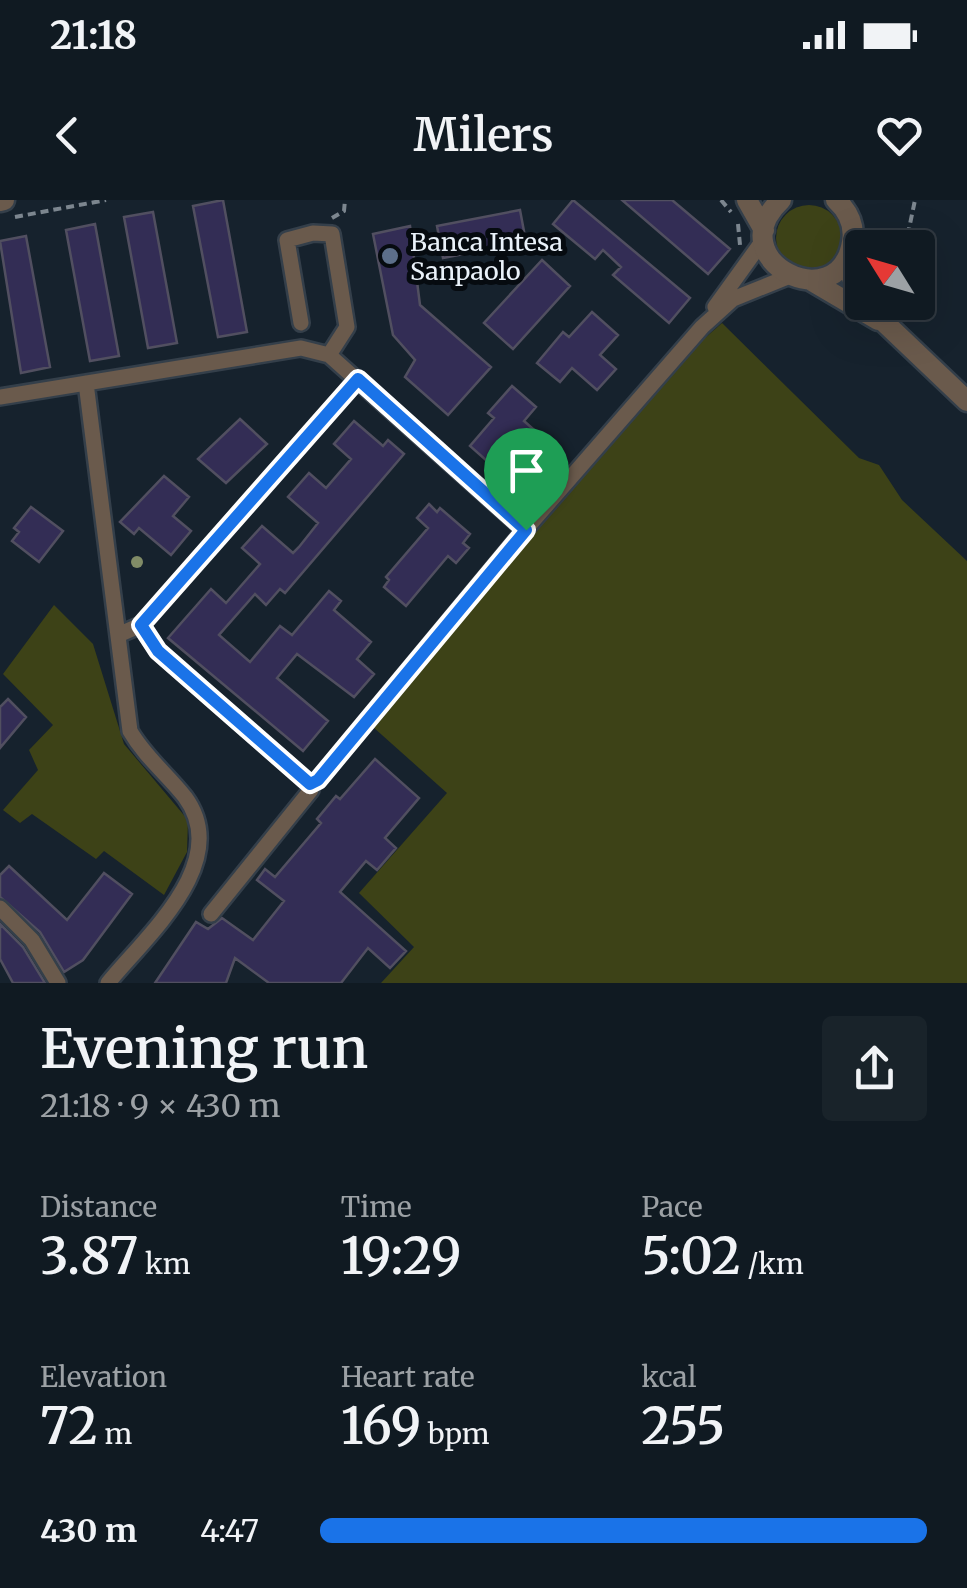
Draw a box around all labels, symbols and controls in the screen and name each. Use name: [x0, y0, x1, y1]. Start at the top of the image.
text: 21:18: [50, 12, 137, 59]
text: Milers: [413, 107, 554, 163]
icon: back: [40, 108, 95, 163]
icon: heart: [872, 108, 927, 163]
place label: Banca Intesa Sanpaolo: [410, 226, 563, 287]
north arrow: [845, 230, 935, 320]
map controls: [845, 230, 935, 320]
marker: Banca Intesa Sanpaolo: [379, 245, 401, 267]
pin: [484, 428, 569, 531]
icon: arrive: [499, 443, 554, 498]
text: Evening run: [40, 1014, 368, 1083]
button: share: [822, 1016, 927, 1121]
text: 21:18 · 9 × 430 m: [40, 1086, 281, 1126]
text: Distance: [40, 1189, 157, 1225]
text: Time: [341, 1189, 412, 1225]
text: Pace: [641, 1189, 703, 1225]
text: 3.87: [40, 1225, 138, 1288]
text: 19:29: [341, 1225, 461, 1288]
text: 5:02: [641, 1225, 741, 1288]
text: km: [138, 1246, 191, 1282]
text: /km: [741, 1246, 804, 1282]
text: Elevation: [40, 1359, 167, 1395]
text: Heart rate: [341, 1359, 475, 1395]
text: kcal: [641, 1359, 696, 1395]
text: 72: [40, 1395, 98, 1458]
text: 169: [341, 1395, 421, 1458]
text: 255: [641, 1395, 725, 1458]
text: m: [98, 1416, 132, 1452]
text: bpm: [421, 1416, 490, 1452]
text: 430 m: [40, 1511, 137, 1551]
text: 4:47: [200, 1511, 259, 1551]

